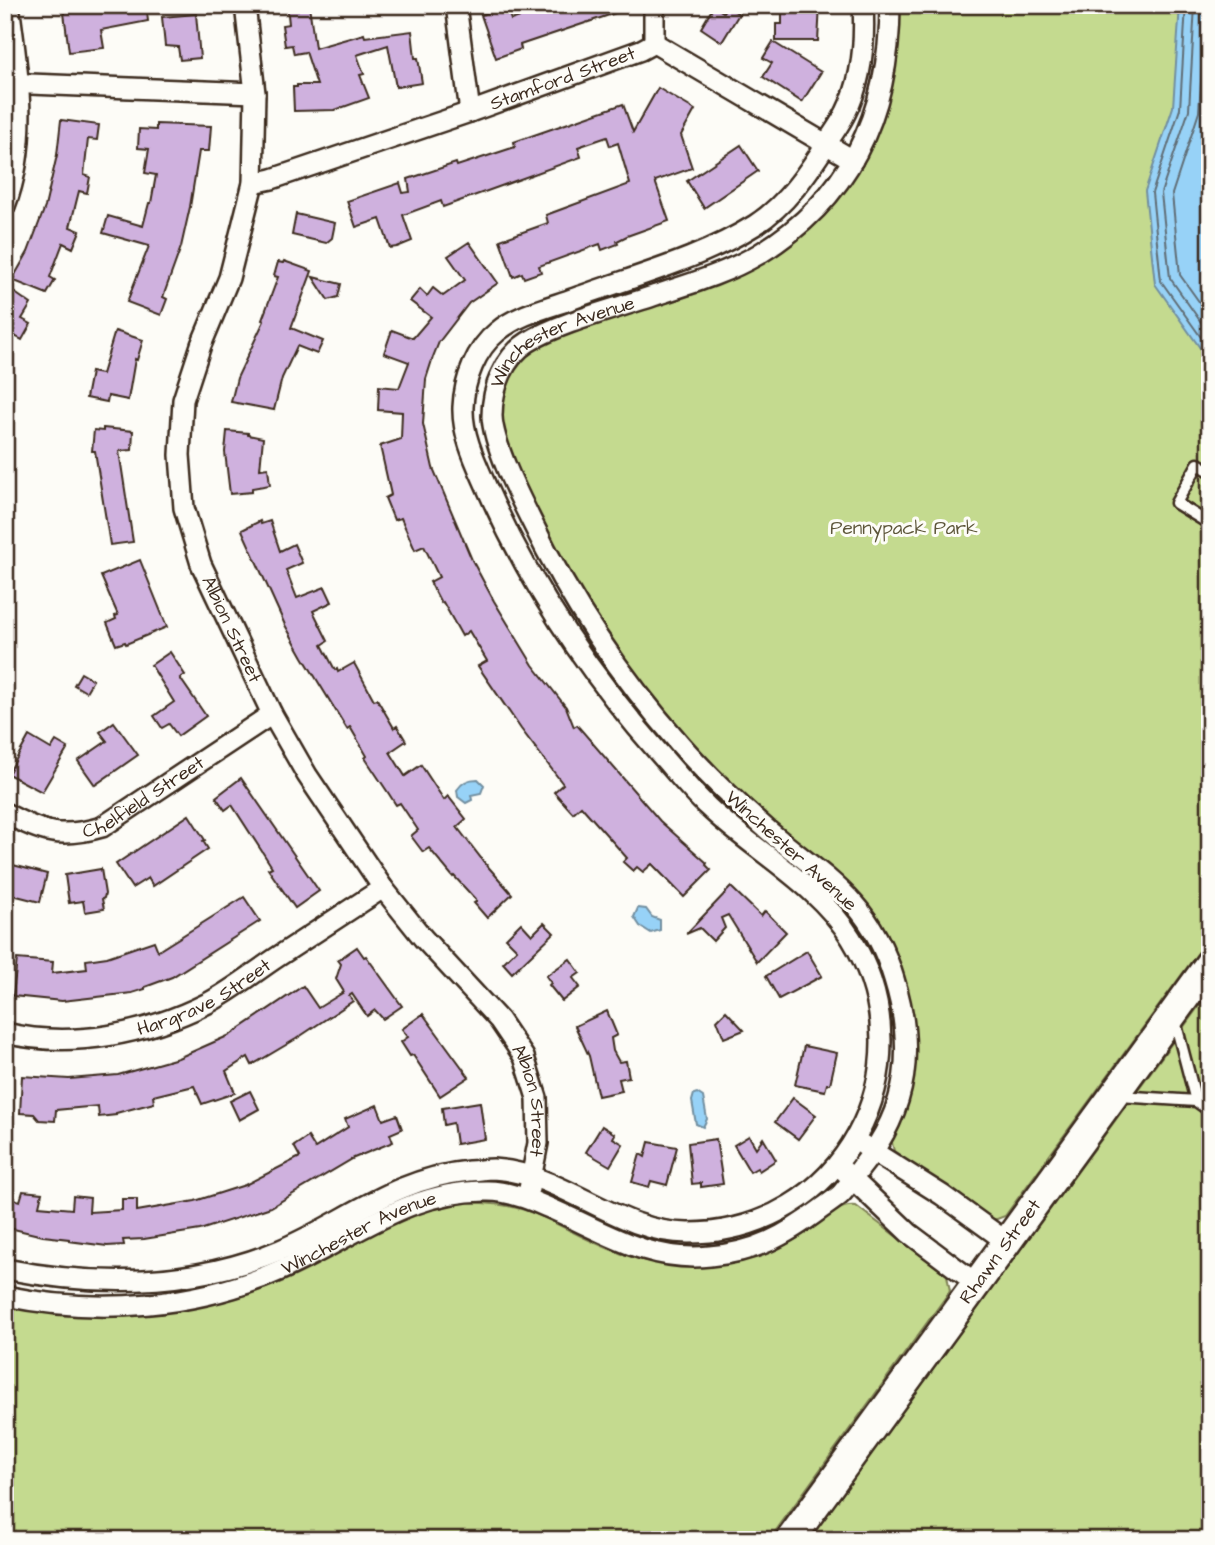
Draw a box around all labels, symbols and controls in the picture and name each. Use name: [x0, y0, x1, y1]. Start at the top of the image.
street label: Stamford Street: [486, 40, 639, 117]
street label: Winchester Avenue: [483, 289, 638, 392]
park label: Pennypack Park: [830, 515, 978, 543]
street label: Albion Street: [195, 571, 269, 687]
street label: Chelfield Street: [80, 749, 210, 845]
street label: Winchester Avenue: [719, 784, 863, 918]
street label: Hargrave Street: [134, 952, 277, 1043]
street label: Albion Street: [505, 1038, 552, 1159]
street label: Winchester Avenue: [277, 1185, 439, 1282]
street label: Rhawn Street: [953, 1193, 1048, 1309]

